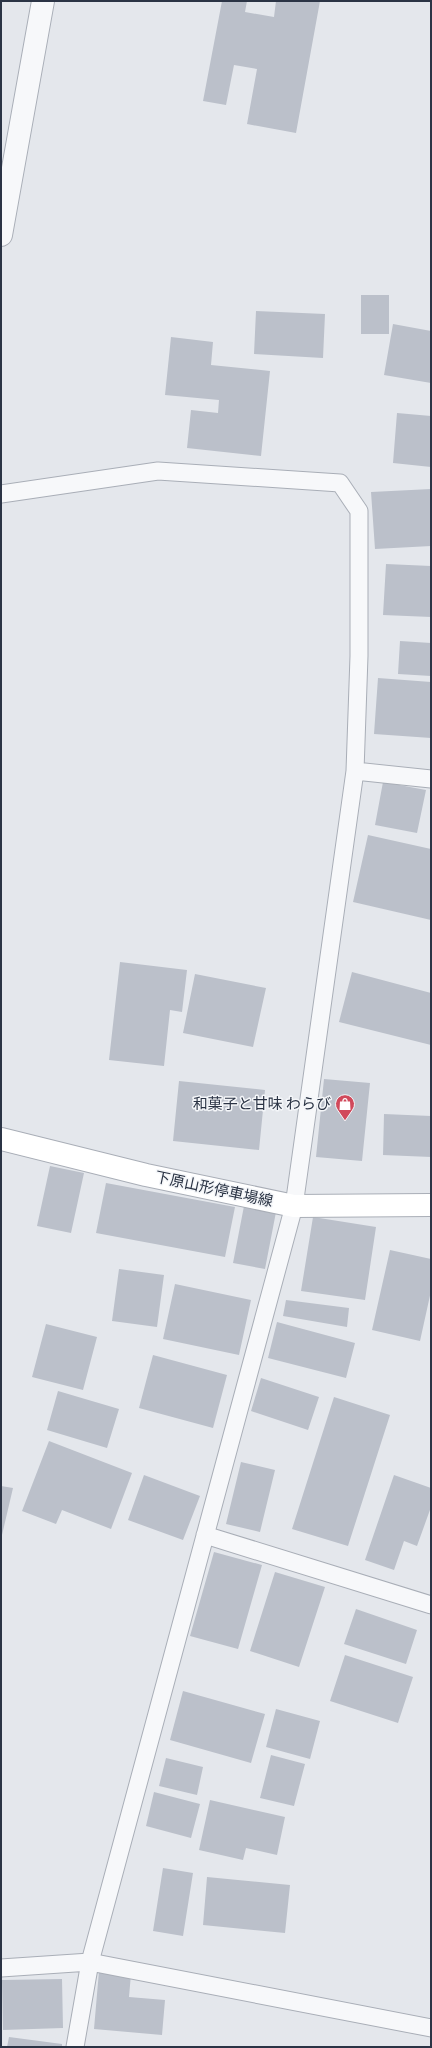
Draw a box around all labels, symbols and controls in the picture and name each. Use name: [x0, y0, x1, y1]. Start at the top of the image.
shop icon: 和菓子と甘味 わらび: [334, 1093, 356, 1121]
place label: 和菓子と甘味 わらび: [193, 1094, 331, 1112]
street label: 下原山形停車場線: [154, 1167, 275, 1209]

